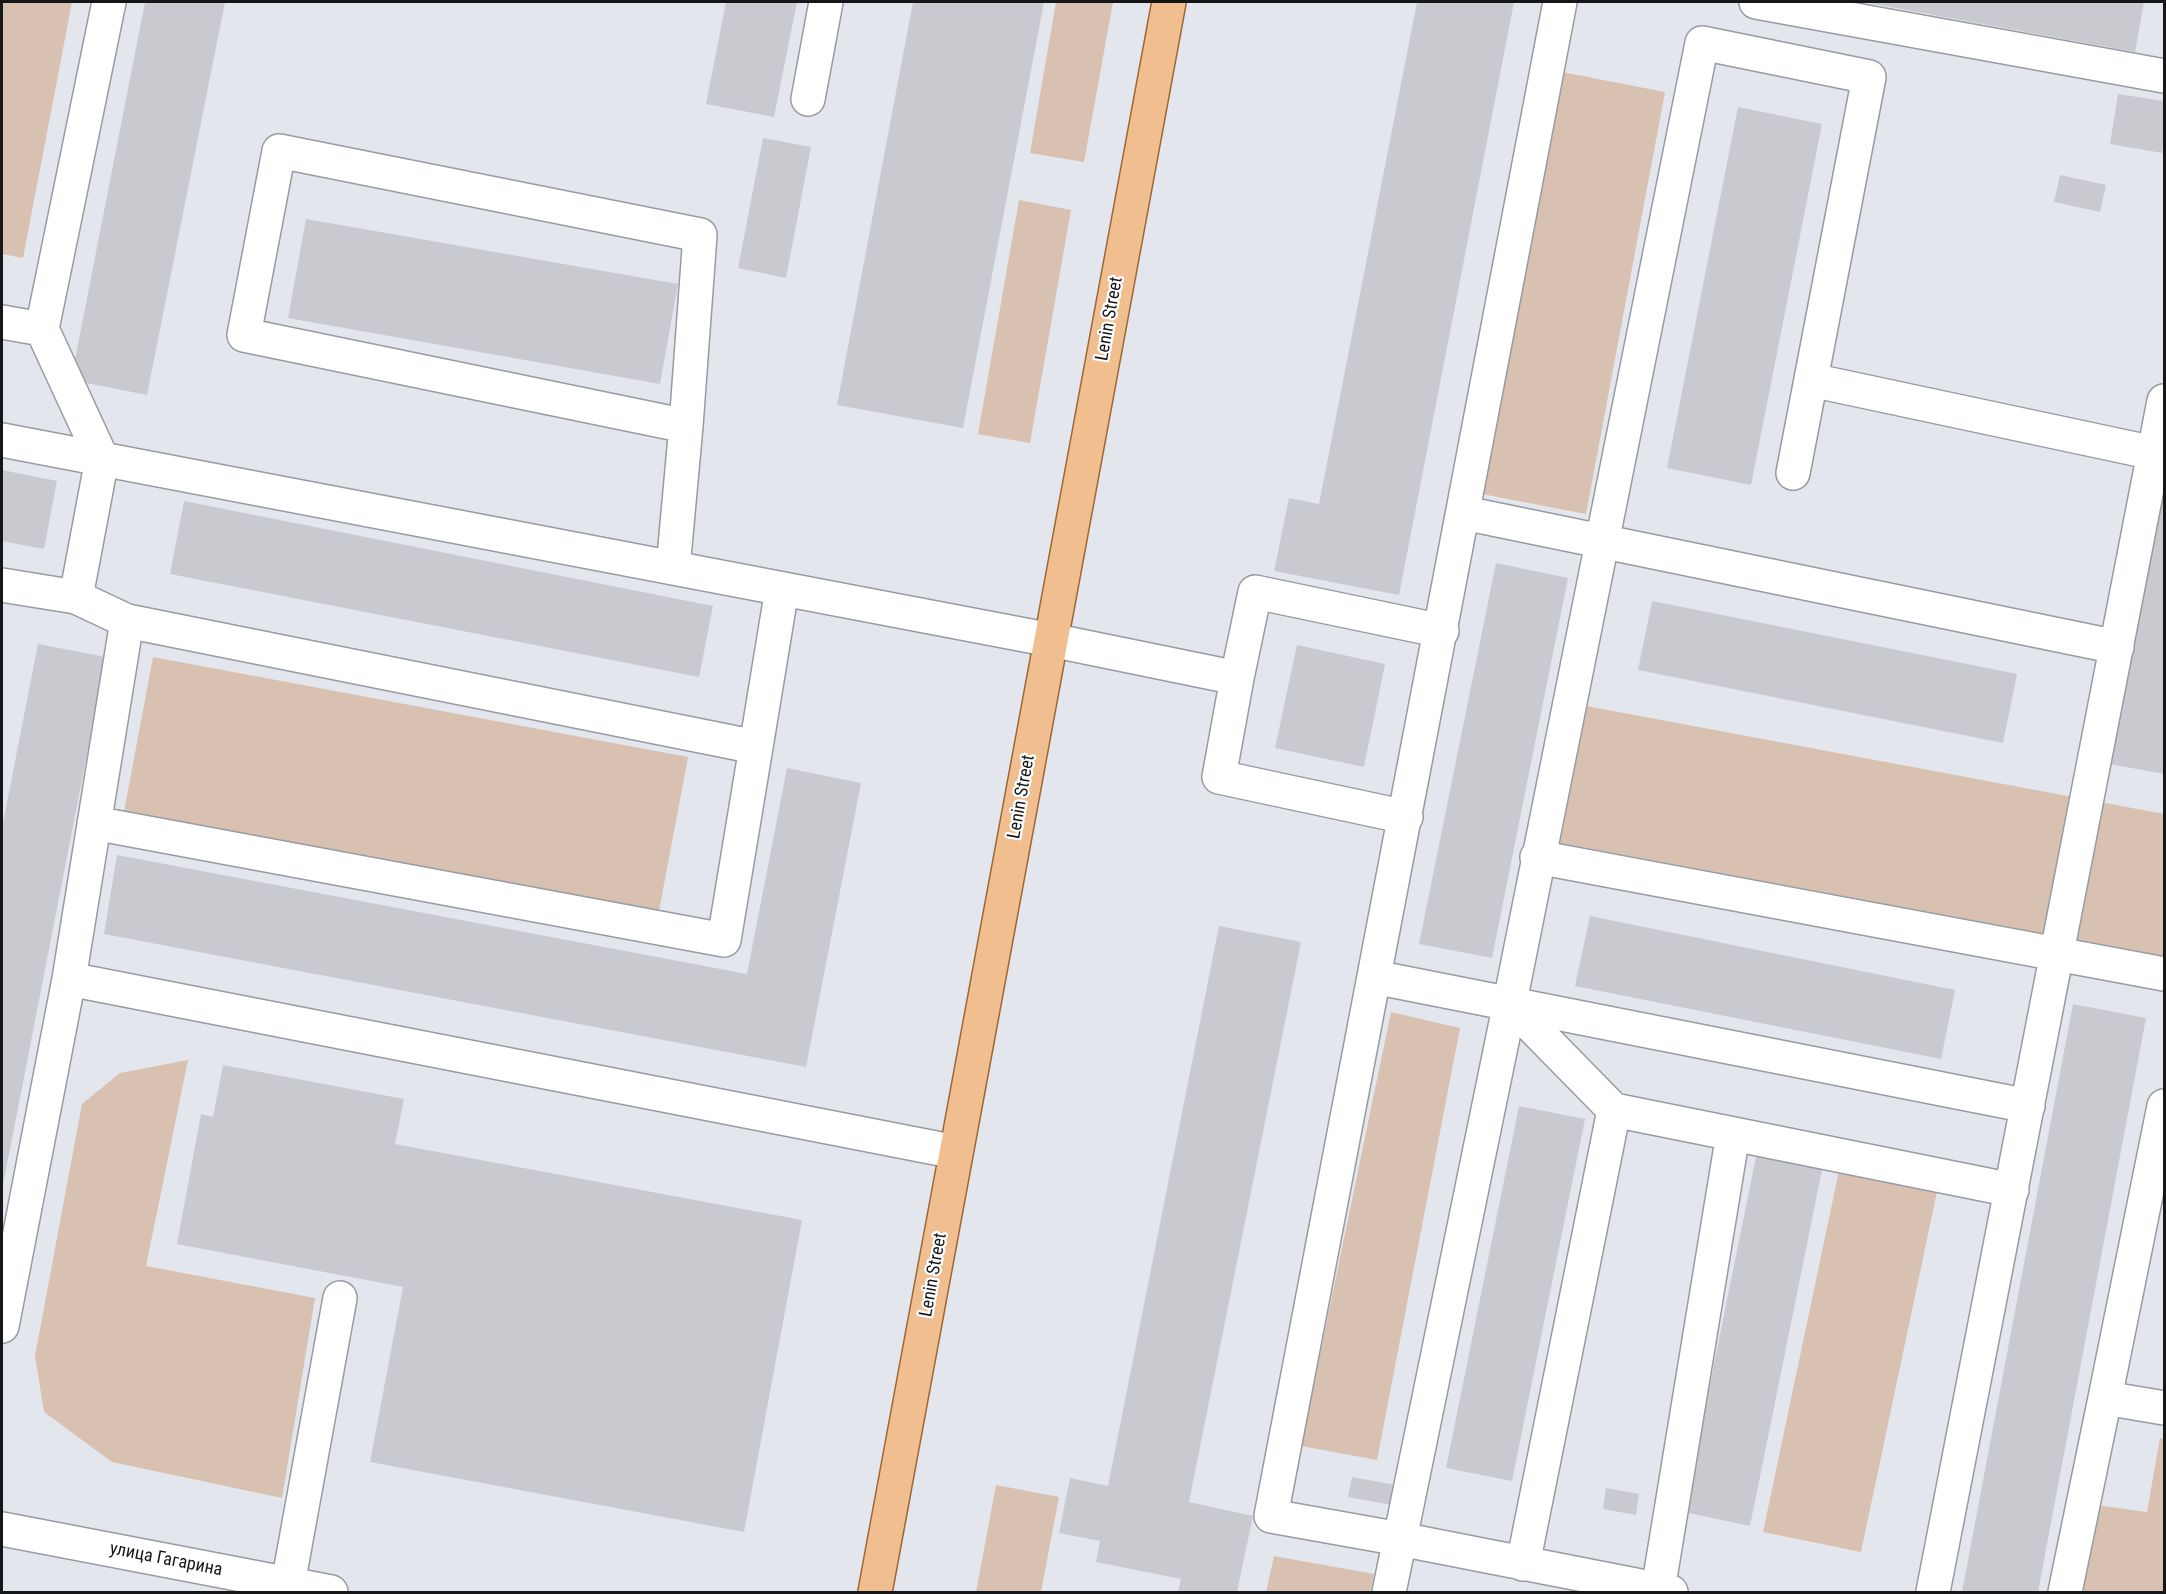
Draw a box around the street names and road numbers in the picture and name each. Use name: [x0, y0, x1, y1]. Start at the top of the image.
street label: Lenin Street: [1092, 275, 1128, 363]
street label: Lenin Street: [1004, 753, 1040, 841]
street label: Lenin Street: [916, 1231, 952, 1319]
street label: улица Гагарина: [108, 1538, 224, 1582]

